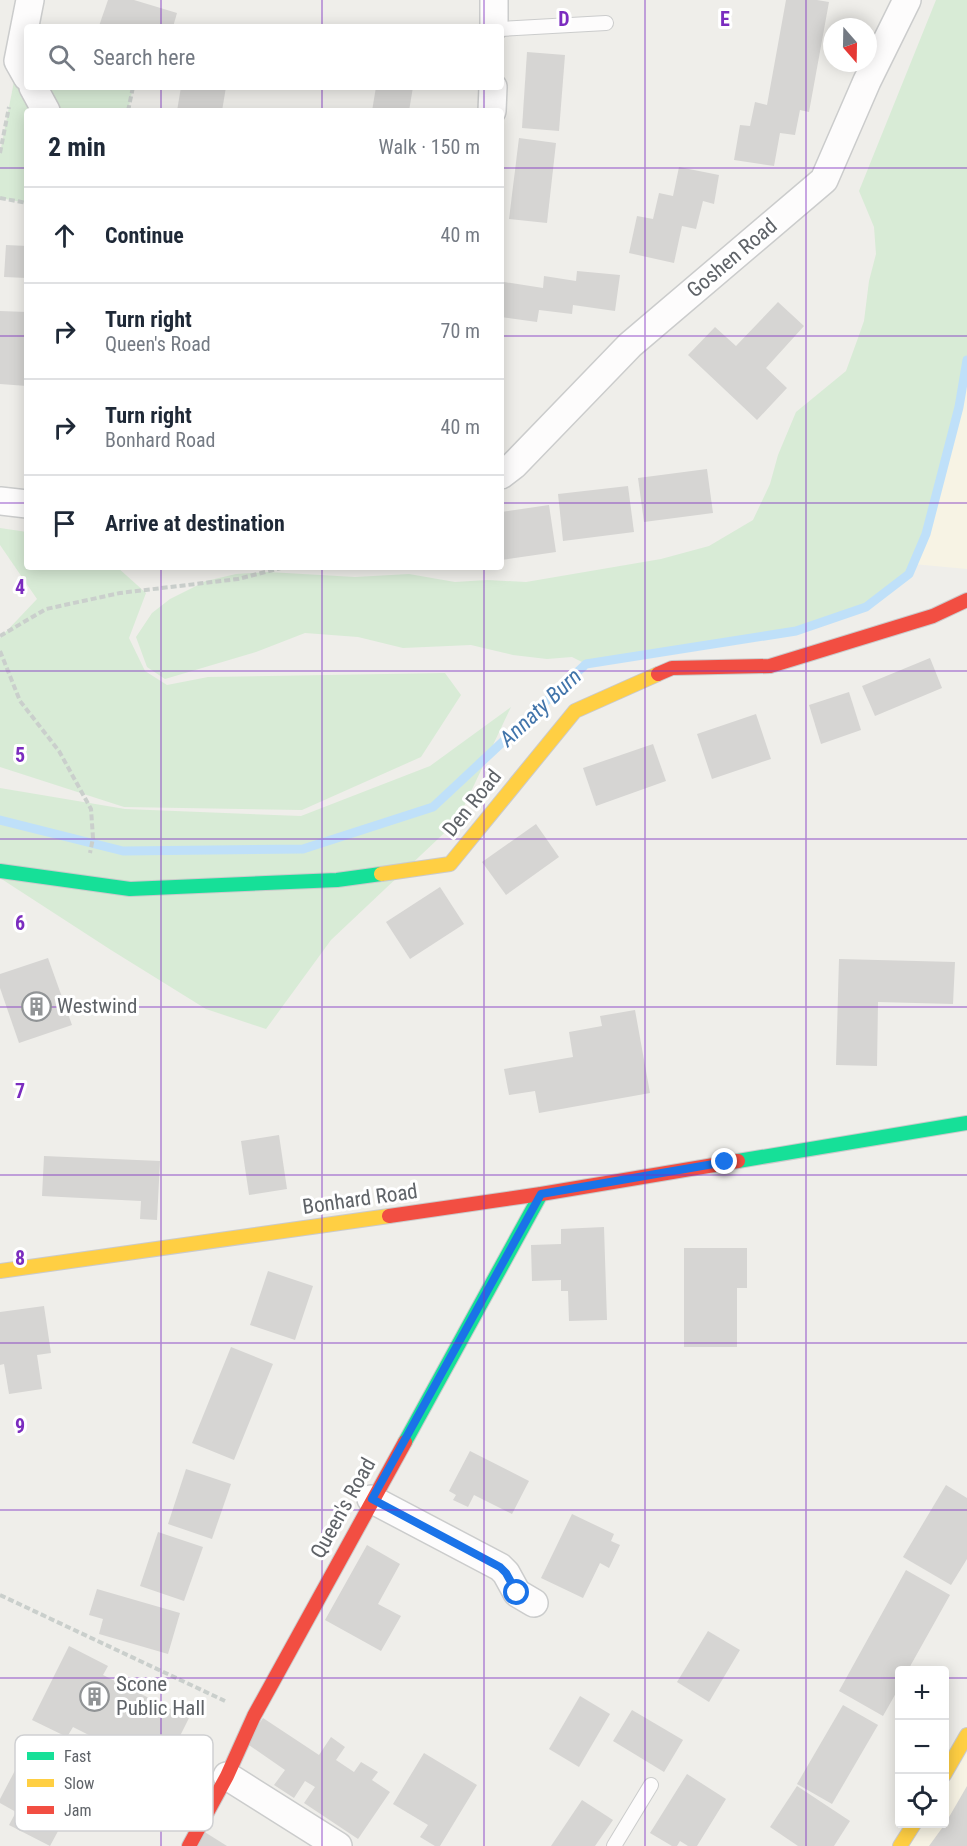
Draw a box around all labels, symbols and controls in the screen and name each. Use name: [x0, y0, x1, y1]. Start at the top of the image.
text: D: [558, 7, 570, 31]
text: E: [720, 7, 730, 31]
north arrow: [823, 18, 877, 72]
search box: [24, 24, 504, 90]
icon: search: [45, 41, 78, 74]
text: Search here: [93, 45, 195, 70]
text: 2 min: [48, 132, 106, 162]
text: Walk · 150 m: [379, 135, 480, 159]
street label: Goshen Road: [682, 214, 782, 302]
icon: ahead: [48, 219, 81, 252]
text: Continue: [105, 223, 184, 248]
text: 40 m: [441, 223, 480, 247]
text: Turn right: [105, 307, 192, 332]
icon: right: [48, 315, 81, 348]
text: 70 m: [441, 319, 480, 343]
text: Queen's Road: [105, 332, 211, 356]
text: Turn right: [105, 403, 192, 428]
icon: right: [48, 411, 81, 444]
text: 40 m: [441, 415, 480, 439]
text: Bonhard Road: [105, 428, 215, 452]
icon: arrive: [48, 507, 81, 540]
text: Arrive at destination: [105, 511, 285, 536]
text: 4: [15, 575, 25, 599]
water label: Annaty Burn: [494, 663, 586, 752]
text: 5: [15, 743, 25, 767]
street label: Den Road: [438, 765, 506, 841]
text: 6: [15, 911, 25, 935]
building icon: Westwind: [20, 990, 52, 1022]
place label: Westwind: [57, 994, 137, 1018]
text: 7: [15, 1079, 25, 1103]
route end: [711, 1148, 737, 1174]
street label: Bonhard Road: [301, 1179, 419, 1219]
text: 8: [15, 1246, 25, 1270]
text: 9: [15, 1414, 25, 1438]
street label: Queen's Road: [306, 1454, 380, 1562]
route start: [503, 1579, 529, 1605]
map controls: [895, 1666, 949, 1828]
button: +: [895, 1666, 949, 1720]
place label: Scone Public Hall: [116, 1672, 205, 1720]
building icon: Scone Public Hall: [79, 1680, 111, 1712]
button: −: [895, 1720, 949, 1774]
legend: [15, 1735, 213, 1831]
text: Fast: [64, 1747, 91, 1766]
text: Slow: [64, 1774, 94, 1793]
button: locate: [895, 1774, 949, 1828]
text: Jam: [64, 1801, 91, 1820]

